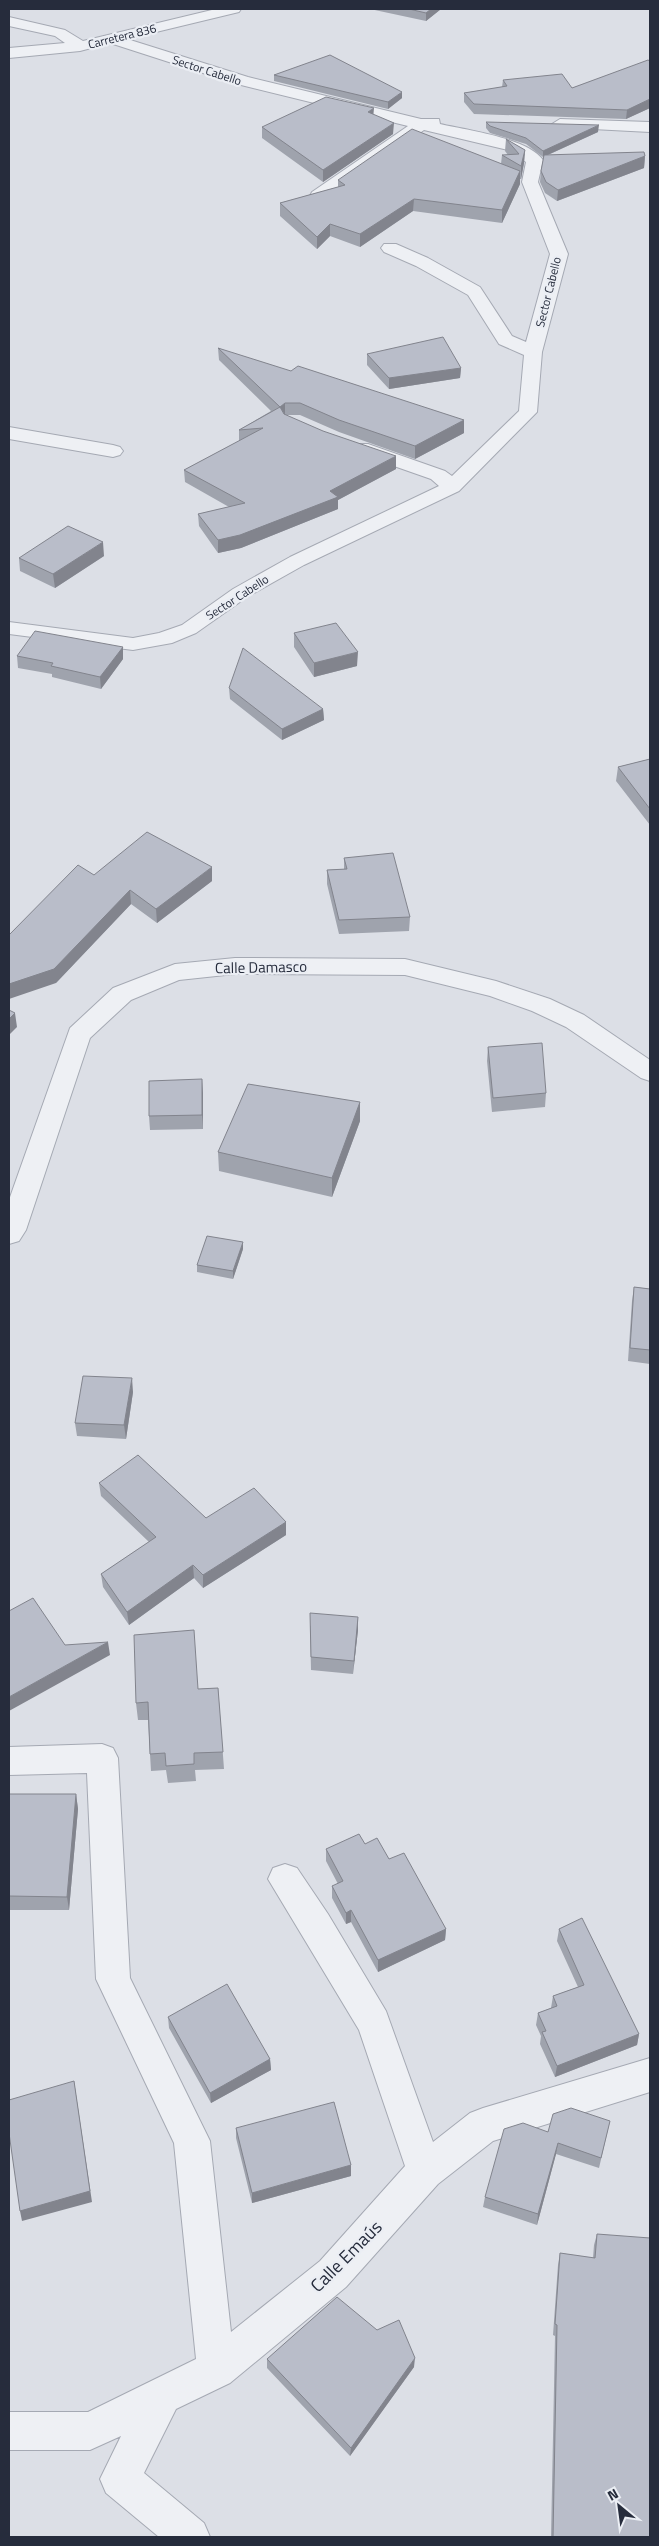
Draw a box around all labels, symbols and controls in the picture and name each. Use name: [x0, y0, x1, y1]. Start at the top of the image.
street label: Carretera 836: [86, 18, 159, 54]
street label: Sector Cabello: [170, 50, 244, 90]
street label: Sector Cabello: [530, 255, 566, 329]
street label: Sector Cabello: [202, 569, 272, 625]
street label: Calle Damasco: [215, 955, 307, 979]
street label: Calle Emaús: [304, 2214, 388, 2298]
north arrow: [594, 2481, 644, 2531]
text: N: [603, 2483, 622, 2506]

